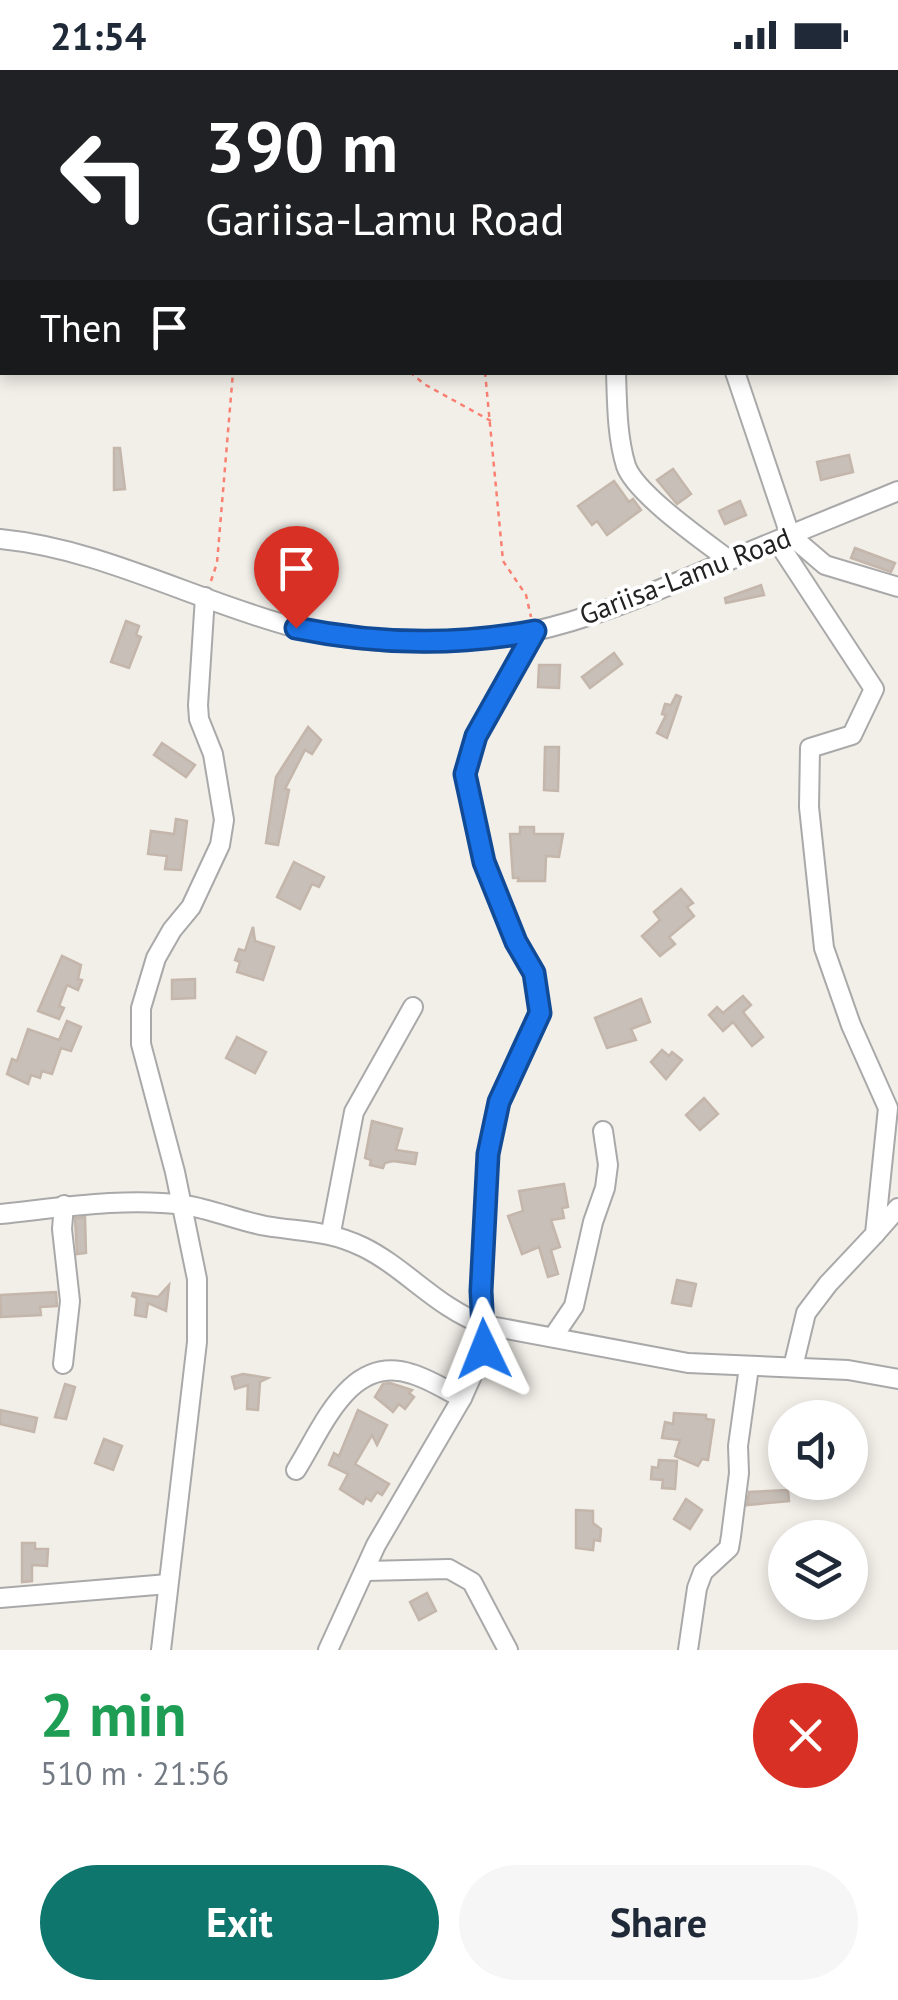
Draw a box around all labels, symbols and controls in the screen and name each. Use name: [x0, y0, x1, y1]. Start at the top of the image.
text: 21:54: [50, 11, 146, 60]
text: 390 m: [205, 101, 398, 191]
icon: left: [40, 110, 170, 240]
text: Gariisa-Lamu Road: [205, 189, 565, 247]
icon: arrive: [142, 300, 197, 355]
text: Then: [40, 303, 122, 352]
street label: Gariisa-Lamu Road: [574, 518, 796, 633]
pin: [254, 526, 339, 629]
icon: arrive: [269, 541, 324, 596]
position arrow: [432, 1297, 536, 1401]
map controls: [768, 1400, 868, 1620]
button: sound: [768, 1400, 868, 1500]
button: layers: [768, 1520, 868, 1620]
text: 2 min: [40, 1675, 186, 1753]
button: close: [753, 1683, 858, 1788]
text: 510 m · 21:56: [40, 1752, 229, 1794]
button: Exit: [40, 1865, 439, 1980]
button: Share: [459, 1865, 858, 1980]

